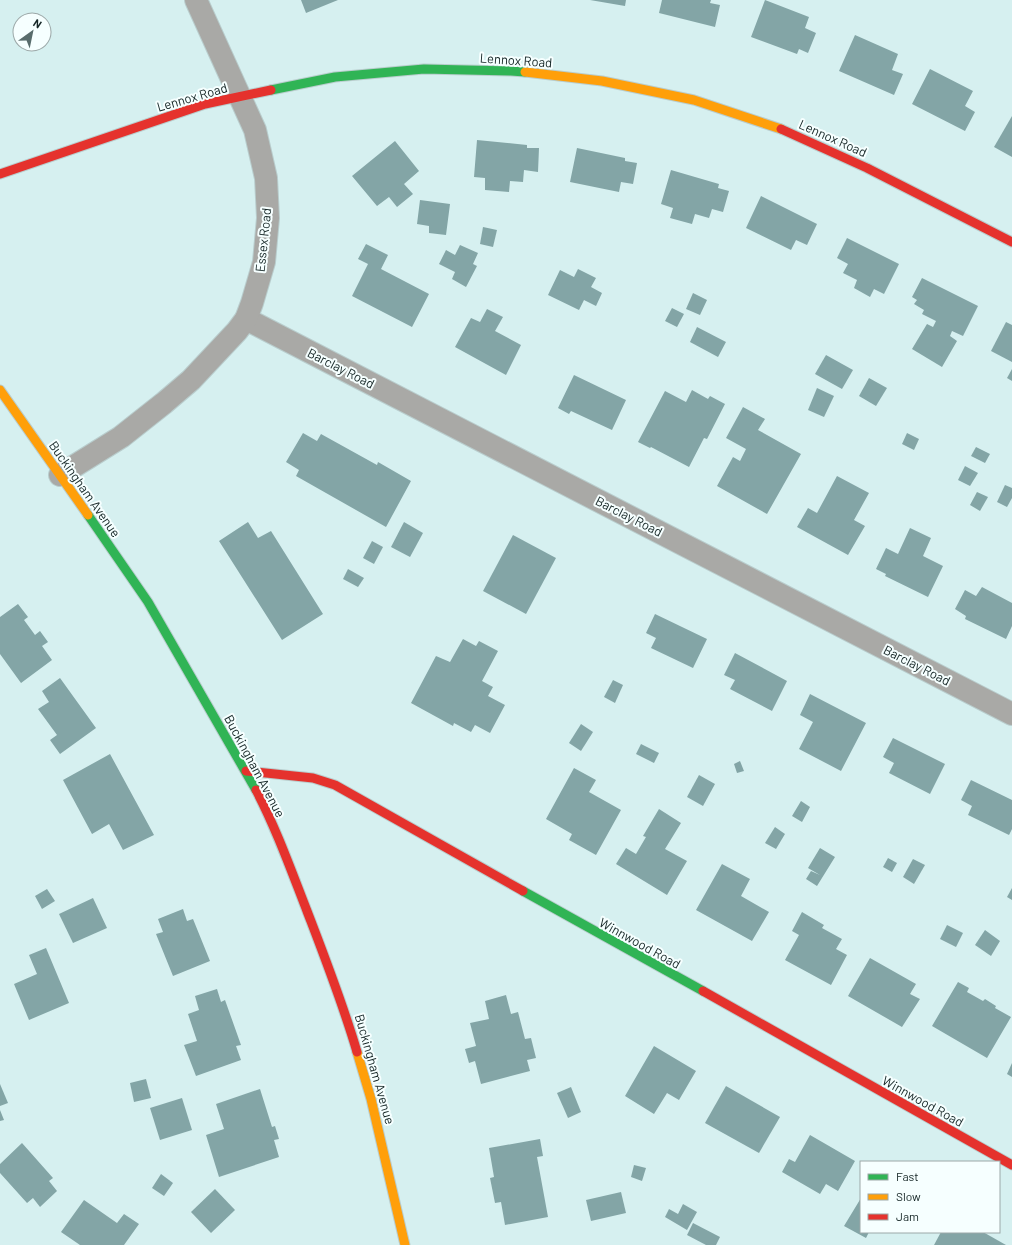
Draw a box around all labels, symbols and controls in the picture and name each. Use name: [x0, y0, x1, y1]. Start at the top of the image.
north arrow: [12, 12, 52, 52]
text: N: [31, 16, 44, 31]
street label: Lennox Road: [479, 49, 553, 71]
street label: Lennox Road: [155, 79, 229, 115]
street label: Lennox Road: [797, 116, 869, 160]
street label: Essex Road: [252, 207, 274, 273]
street label: Barclay Road: [305, 344, 377, 392]
street label: Buckingham Avenue: [46, 438, 124, 540]
street label: Barclay Road: [593, 492, 665, 540]
street label: Barclay Road: [881, 641, 953, 689]
street label: Buckingham Avenue: [221, 712, 289, 820]
street label: Winnwood Road: [597, 914, 683, 972]
street label: Buckingham Avenue: [352, 1012, 398, 1126]
street label: Winnwood Road: [880, 1072, 966, 1130]
legend: [860, 1161, 1000, 1233]
text: Fast: [896, 1169, 919, 1183]
text: Slow: [896, 1189, 921, 1203]
text: Jam: [896, 1209, 919, 1223]

